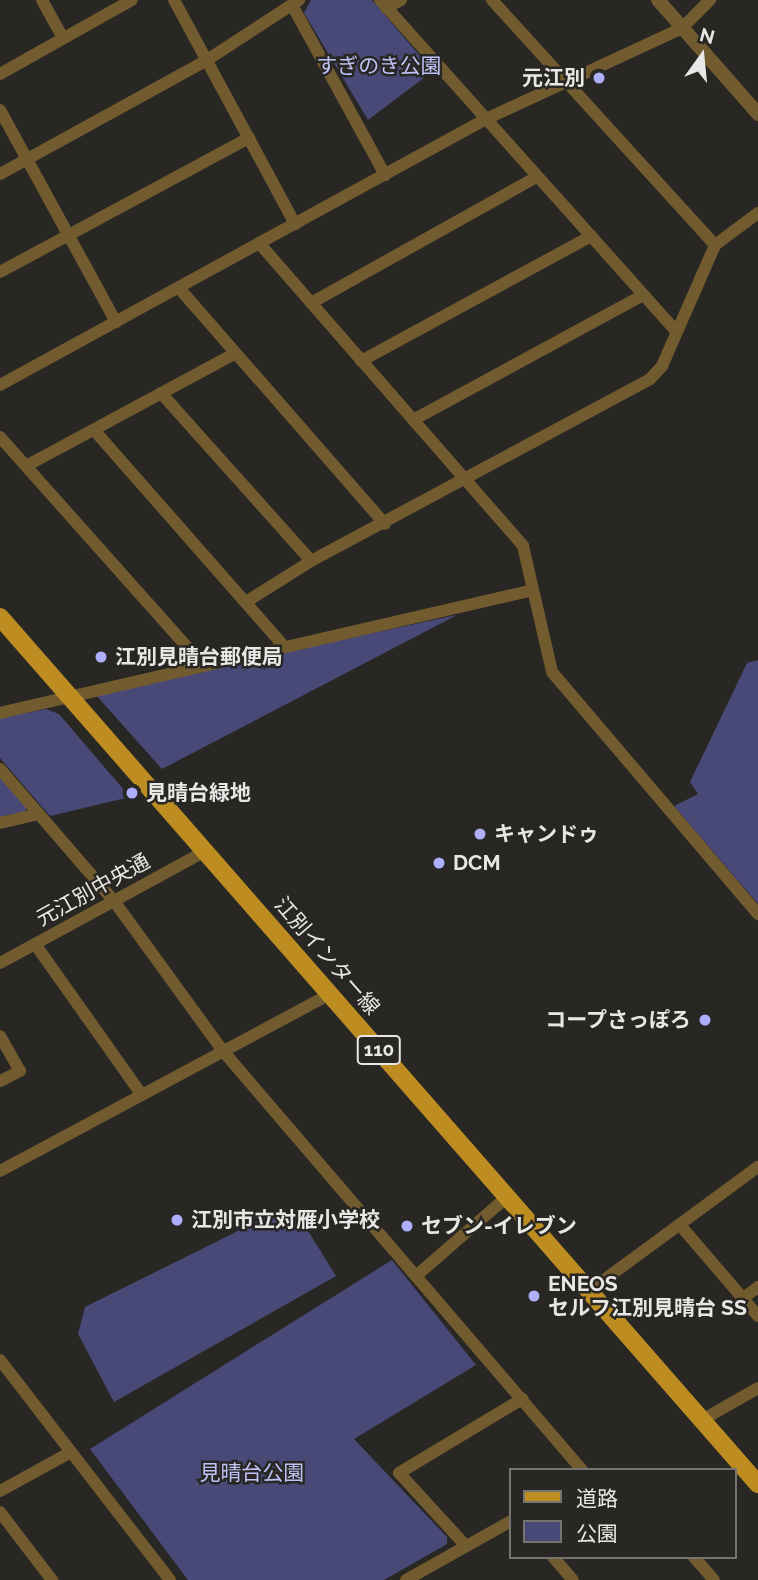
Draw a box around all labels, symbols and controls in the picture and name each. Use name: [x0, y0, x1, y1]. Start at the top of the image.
north arrow: [667, 21, 737, 91]
text: N: [698, 23, 717, 48]
park label: すぎのき公園: [316, 53, 442, 79]
place label: 元江別: [522, 65, 585, 91]
marker: 元江別: [591, 70, 607, 86]
place label: 江別見晴台郵便局: [115, 644, 283, 670]
marker: 江別見晴台郵便局: [93, 649, 109, 665]
place label: 見晴台緑地: [146, 780, 251, 806]
marker: 見晴台緑地: [124, 785, 140, 801]
place label: キャンドゥ: [494, 821, 599, 847]
marker: キャンドゥ: [472, 826, 488, 842]
street label: 元江別中央通: [32, 848, 154, 932]
place label: DCM: [453, 850, 501, 876]
marker: DCM: [431, 855, 447, 871]
street label: 江別インター線: [269, 892, 385, 1020]
place label: コープさっぽろ: [544, 1007, 691, 1033]
marker: コープさっぽろ: [697, 1012, 713, 1028]
road number: 110: [356, 1034, 402, 1066]
place label: 江別市立対雁小学校: [191, 1207, 380, 1233]
marker: 江別市立対雁小学校: [169, 1212, 185, 1228]
place label: セブン-イレブン: [421, 1213, 577, 1239]
marker: セブン-イレブン: [399, 1218, 415, 1234]
place label: ENEOS セルフ江別見晴台 SS: [548, 1271, 747, 1321]
marker: ENEOS セルフ江別見晴台 SS: [526, 1288, 542, 1304]
park label: 見晴台公園: [200, 1460, 304, 1486]
legend: [510, 1468, 737, 1559]
text: 道路: [576, 1486, 618, 1511]
text: 公園: [576, 1521, 618, 1546]

